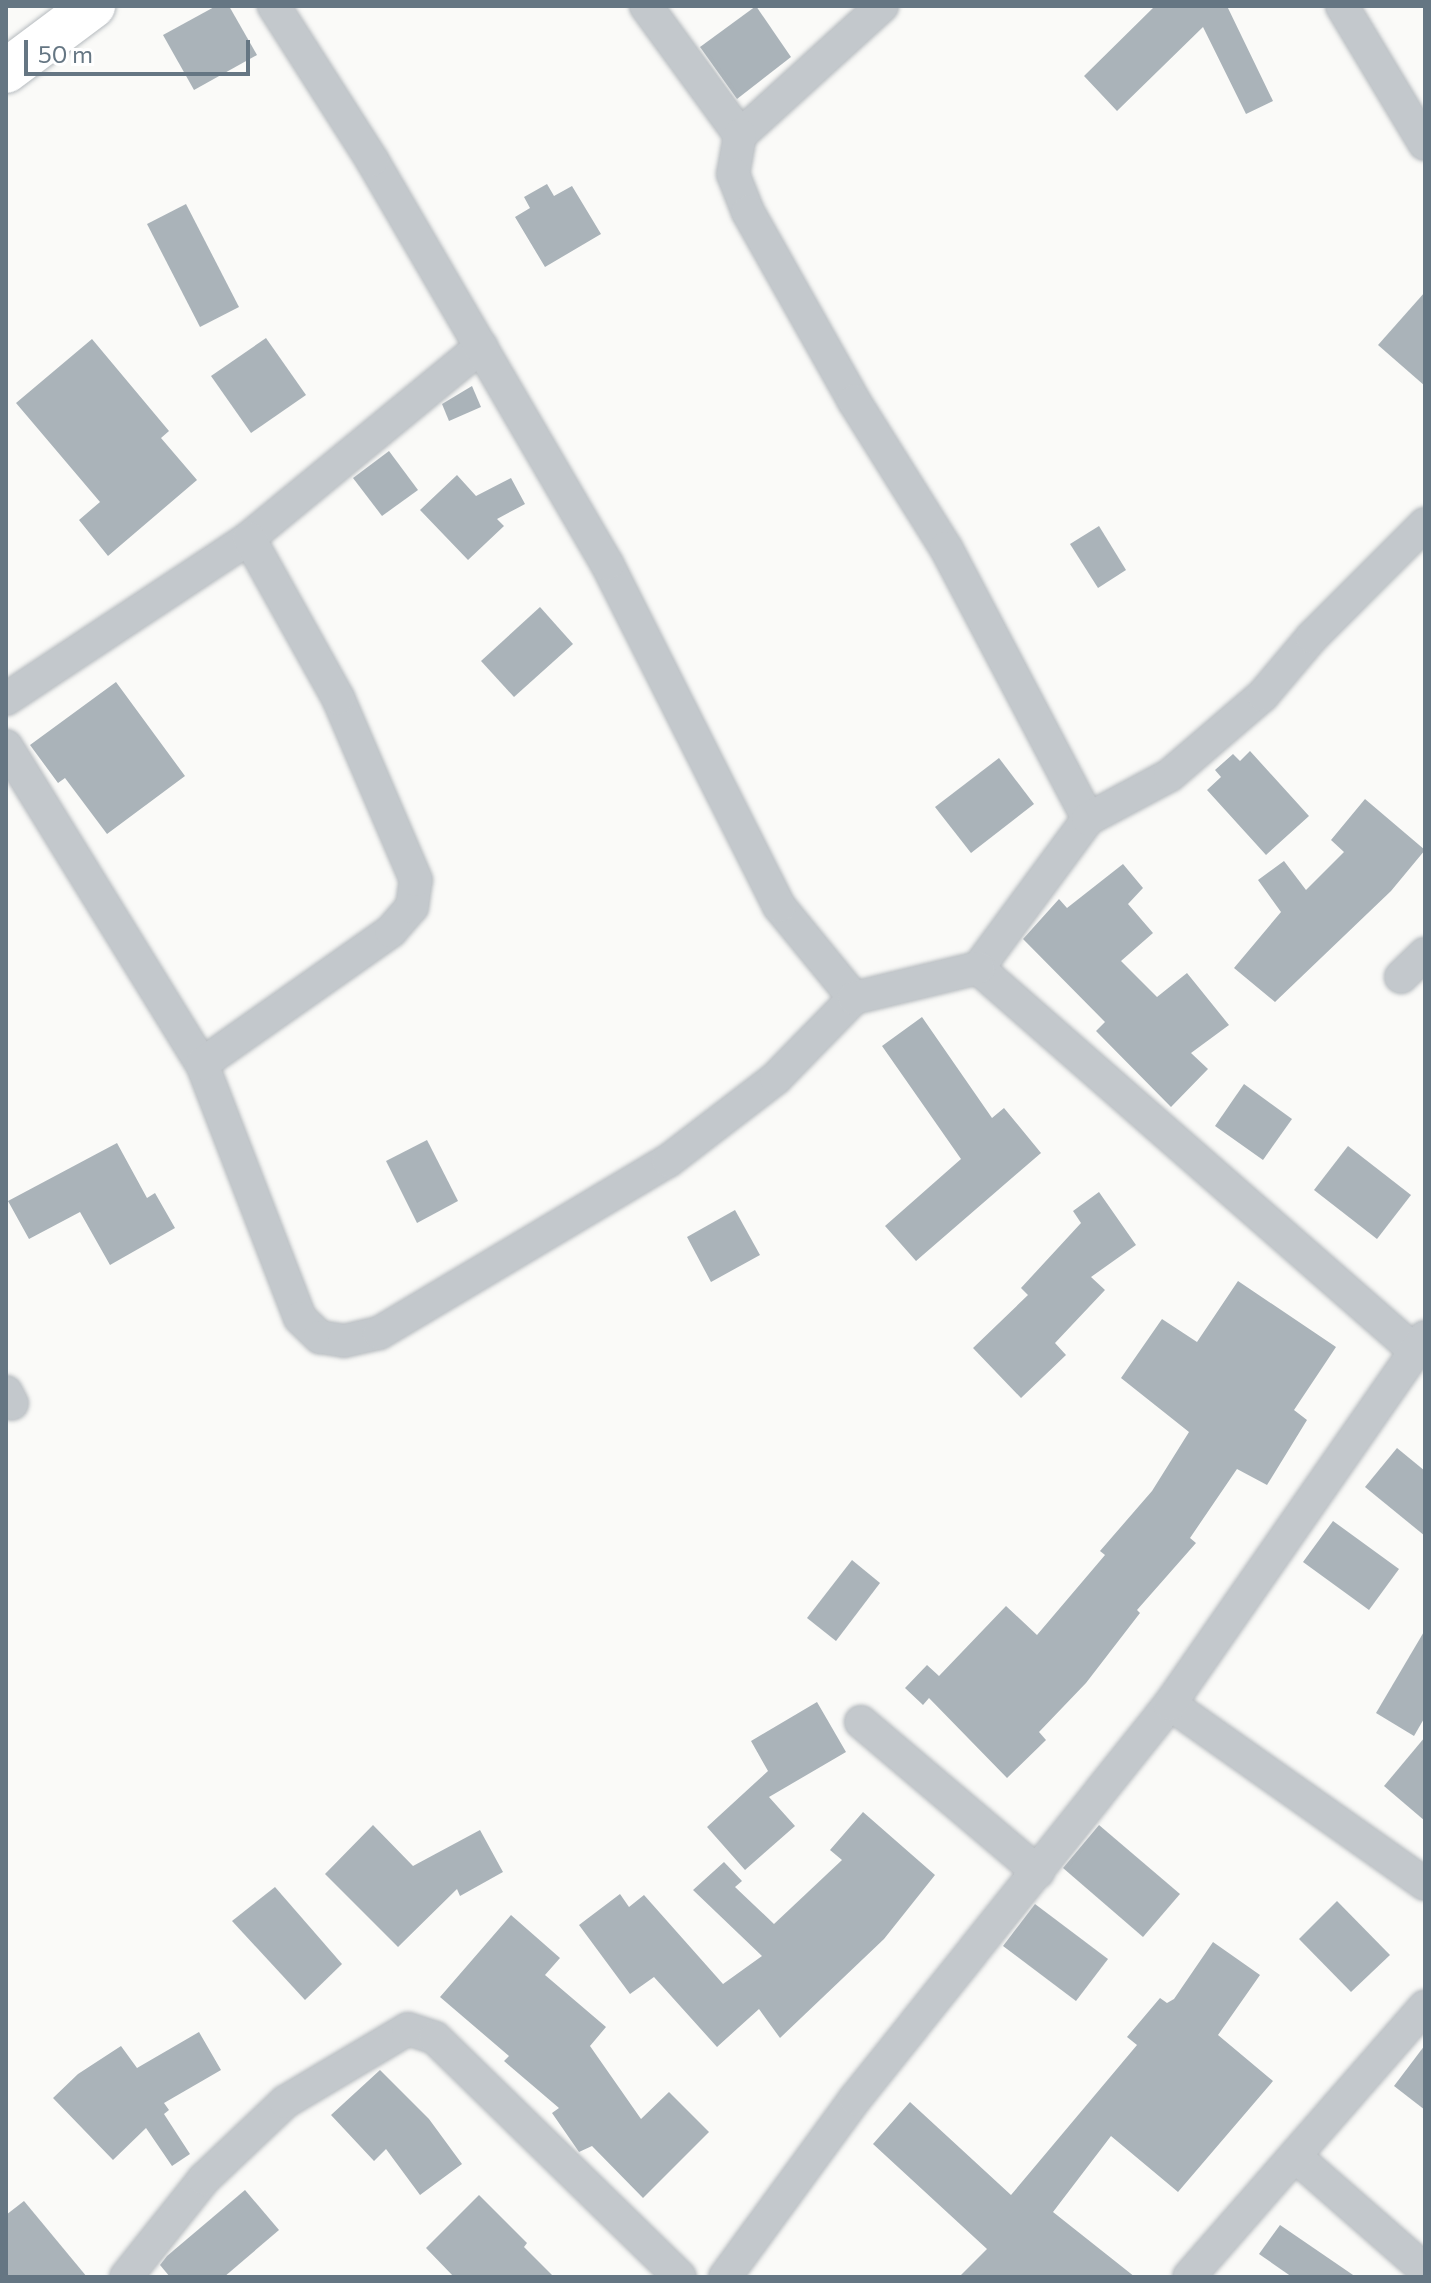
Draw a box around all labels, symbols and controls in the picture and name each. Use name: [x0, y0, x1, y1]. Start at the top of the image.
scale bar: [28, 24, 254, 74]
text: 50 m: [38, 39, 93, 68]

